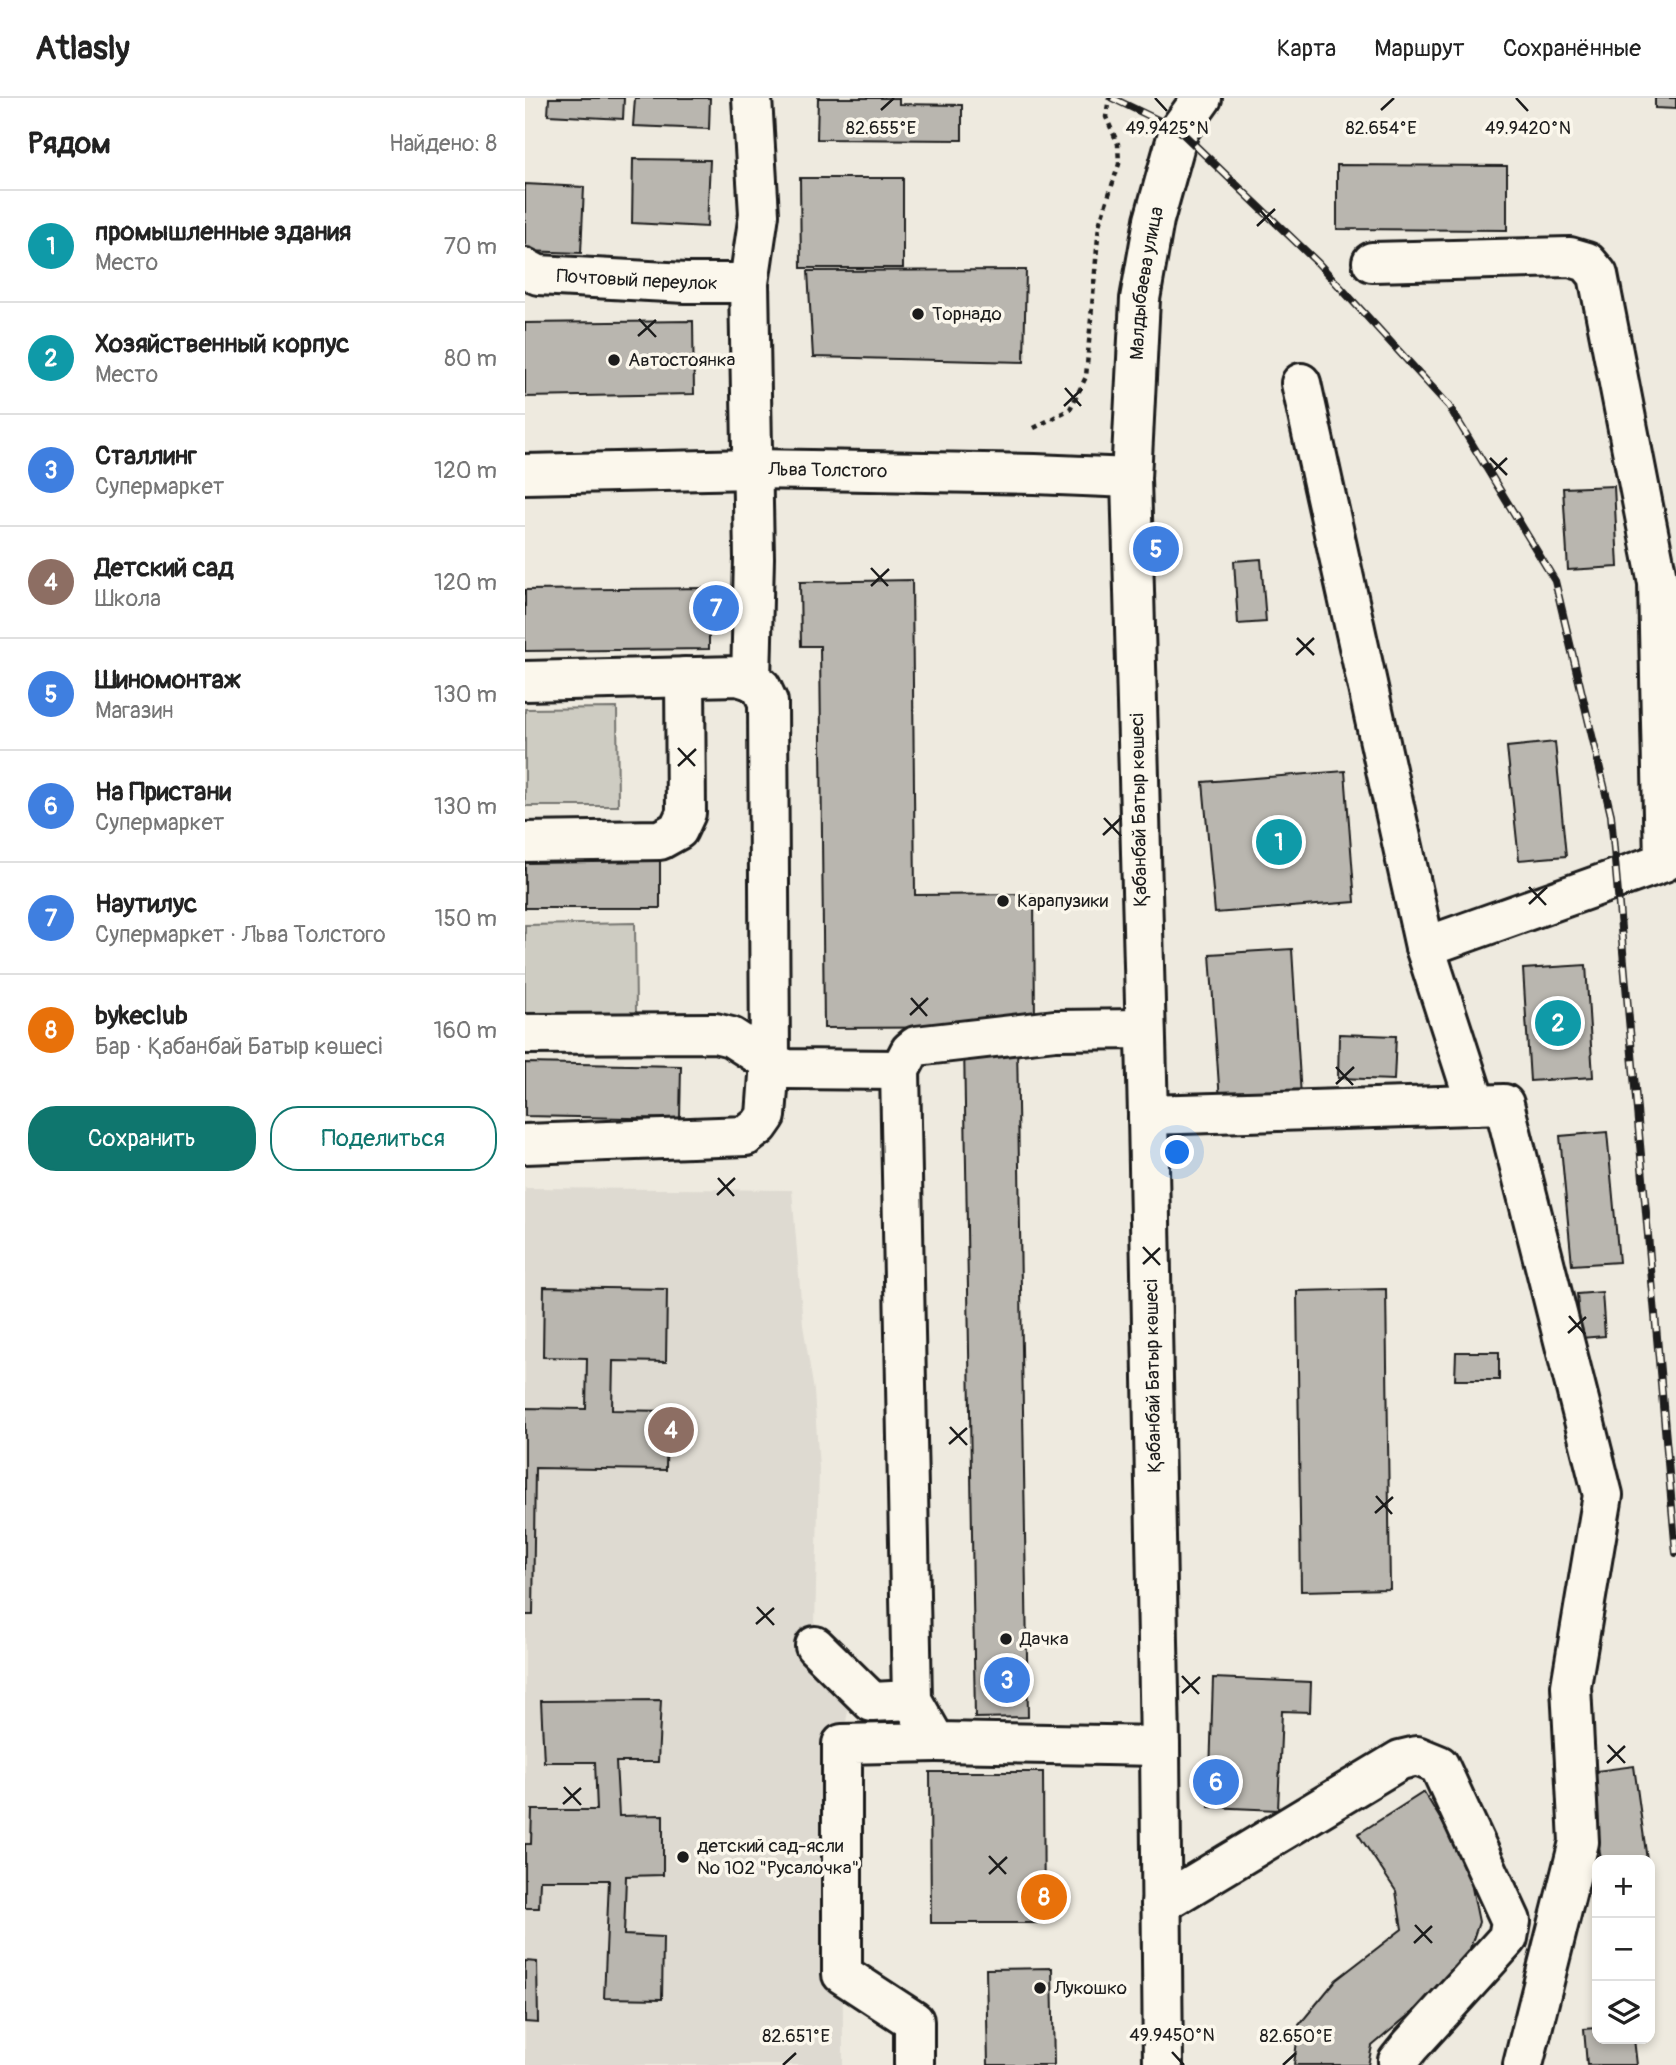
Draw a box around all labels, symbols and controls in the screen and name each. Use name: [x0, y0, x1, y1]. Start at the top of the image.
text: Atlasly: [35, 28, 130, 69]
text: Карта: [1277, 34, 1336, 63]
text: Маршрут: [1374, 34, 1465, 63]
text: Сохранённые: [1503, 34, 1641, 63]
text: 82.655°E: [846, 117, 916, 140]
text: 49.9425°N: [1125, 117, 1209, 140]
text: 82.654°E: [1346, 117, 1417, 140]
text: 49.9420°N: [1485, 117, 1571, 140]
text: Рядом: [28, 125, 111, 162]
text: Найдено: 8: [389, 129, 497, 158]
street label: Малдыбаева улица: [1125, 203, 1169, 361]
text: промышленные здания: [95, 216, 351, 248]
text: 1: [47, 232, 56, 261]
text: 70 m: [444, 232, 497, 261]
text: Место: [95, 248, 158, 277]
street label: Почтовый переулок: [556, 264, 718, 295]
place label: Торнадо: [932, 302, 1002, 326]
marker: Торнадо: [910, 306, 926, 322]
text: Хозяйственный корпус: [95, 328, 349, 360]
text: 2: [45, 344, 57, 373]
text: 80 m: [444, 344, 497, 373]
place label: Автостоянка: [628, 348, 736, 372]
marker: Автостоянка: [606, 352, 622, 368]
text: Место: [95, 360, 158, 389]
text: Сталлинг: [95, 440, 197, 472]
text: 3: [45, 456, 57, 485]
text: 120 m: [434, 456, 497, 485]
street label: Льва Толстого: [767, 457, 888, 483]
text: Супермаркет: [95, 472, 224, 501]
pin: 5: [1133, 523, 1179, 575]
text: Детский сад: [95, 552, 234, 584]
text: 4: [44, 568, 58, 597]
text: 120 m: [434, 568, 497, 597]
pin: 7: [693, 582, 739, 634]
text: Школа: [95, 584, 161, 613]
text: Шиномонтаж: [95, 664, 241, 696]
text: 5: [45, 680, 57, 709]
text: 130 m: [434, 680, 497, 709]
text: Магазин: [95, 696, 174, 725]
street label: Қабанбай Батыр көшесі: [1125, 713, 1153, 907]
text: На Пристани: [95, 776, 231, 808]
text: 6: [44, 792, 58, 821]
text: 130 m: [434, 792, 497, 821]
text: Супермаркет: [95, 808, 224, 837]
pin: 1: [1256, 816, 1302, 868]
text: Наутилус: [95, 888, 197, 920]
place label: Карапузики: [1017, 889, 1109, 913]
marker: Карапузики: [995, 893, 1011, 909]
text: 7: [45, 904, 57, 933]
text: 150 m: [434, 904, 497, 933]
text: Супермаркет · Льва Толстого: [95, 920, 386, 949]
pin: 2: [1535, 997, 1581, 1049]
text: bykeclub: [95, 1000, 188, 1032]
text: 8: [45, 1016, 57, 1045]
text: 160 m: [433, 1016, 497, 1045]
text: Бар · Қабанбай Батыр көшесі: [95, 1032, 382, 1061]
button: Сохранить: [28, 1106, 256, 1171]
button: Поделиться: [270, 1106, 497, 1171]
your location: [1160, 1135, 1194, 1169]
street label: Қабанбай Батыр көшесі: [1139, 1279, 1167, 1473]
pin: 4: [648, 1404, 694, 1456]
place label: Дачка: [1019, 1627, 1069, 1651]
marker: Дачка: [998, 1631, 1014, 1647]
pin: 3: [984, 1654, 1030, 1706]
pin: 6: [1193, 1756, 1239, 1808]
place label: детский сад-ясли № 102 "Русалочка": [697, 1834, 859, 1880]
marker: детский сад-ясли № 102 "Русалочка": [675, 1849, 691, 1865]
map controls: [1592, 1855, 1655, 2044]
button: +: [1592, 1855, 1655, 1918]
pin: 8: [1021, 1871, 1067, 1923]
button: −: [1592, 1918, 1655, 1981]
place label: Лукошко: [1053, 1976, 1127, 2000]
marker: Лукошко: [1032, 1980, 1048, 1996]
button: layers: [1592, 1981, 1655, 2044]
text: 49.9450°N: [1129, 2024, 1215, 2047]
text: 82.651°E: [762, 2025, 830, 2048]
text: 82.650°E: [1260, 2025, 1332, 2048]

